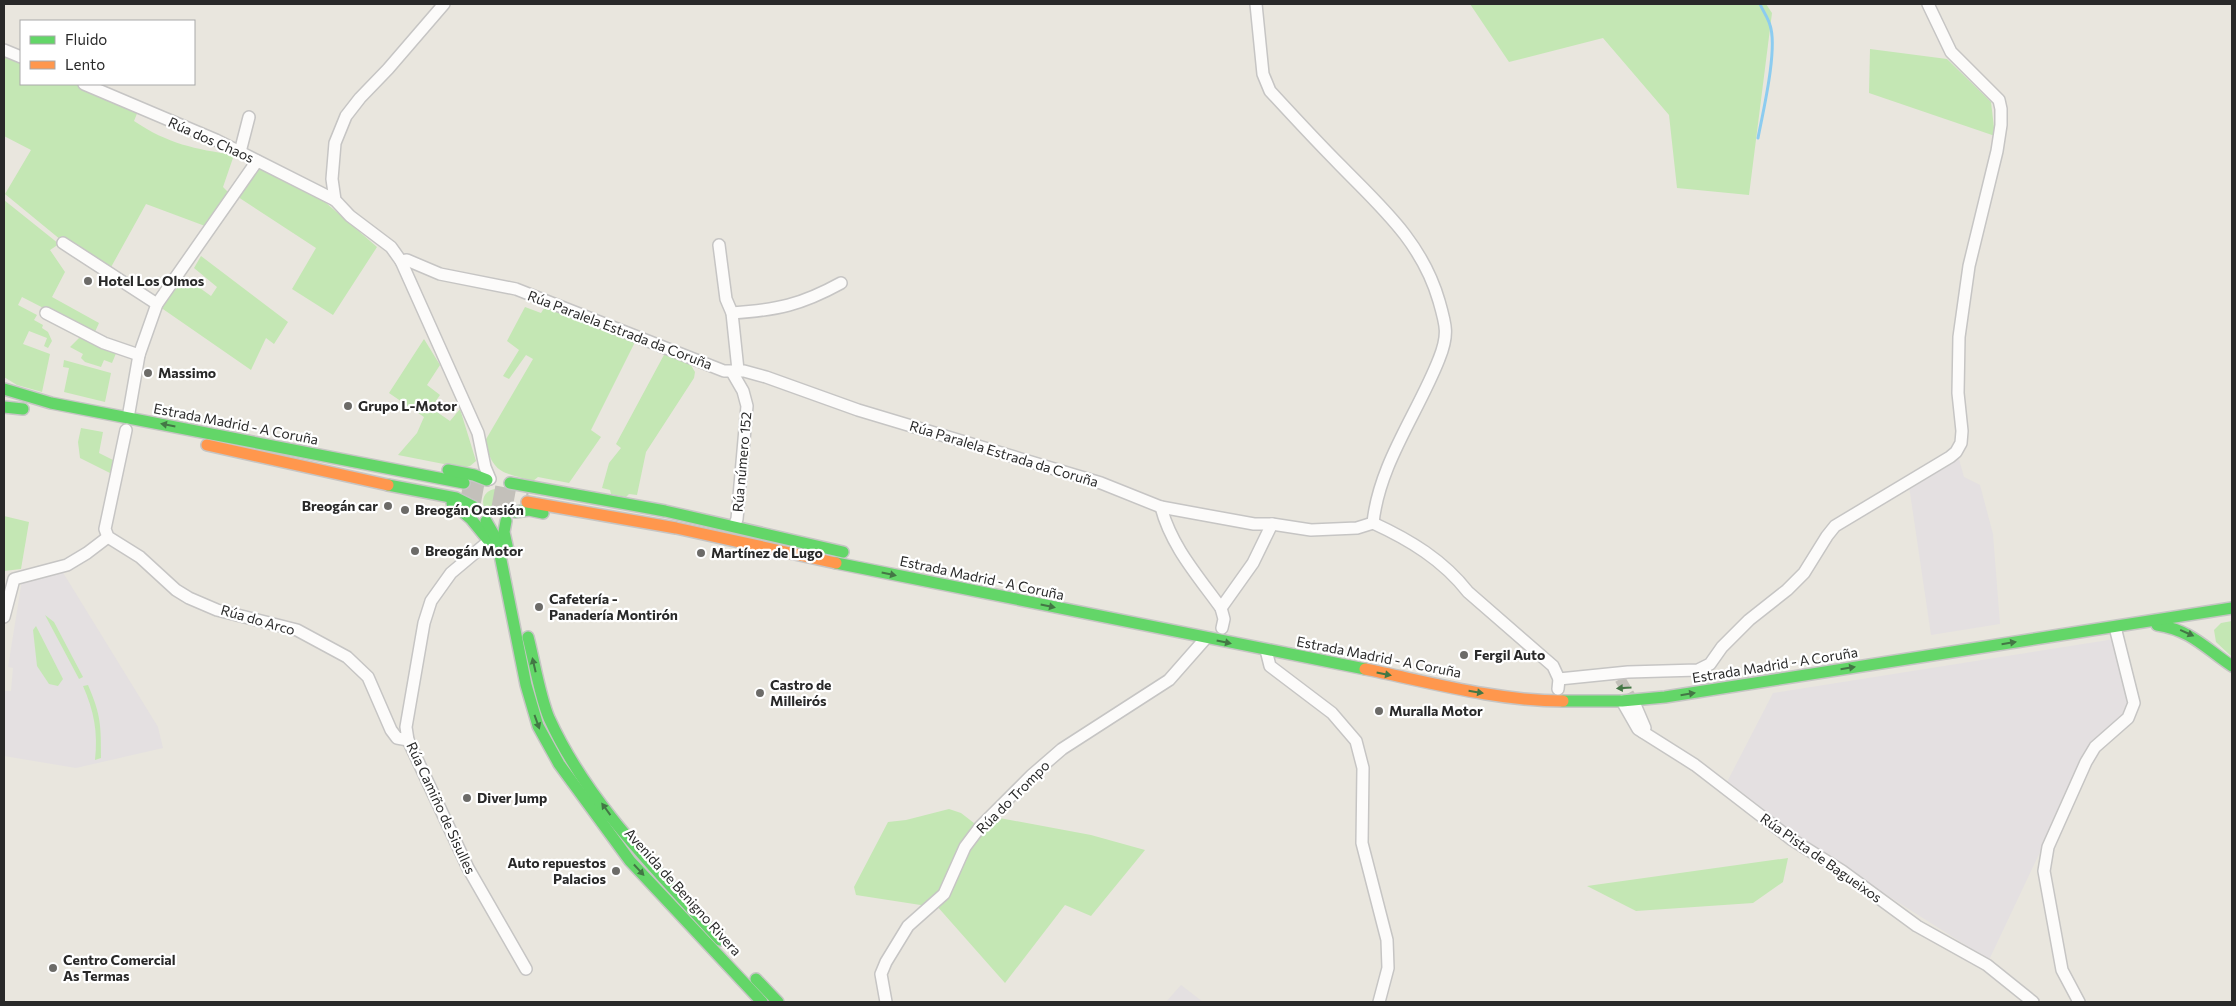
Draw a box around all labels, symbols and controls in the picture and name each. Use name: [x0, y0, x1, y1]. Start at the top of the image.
legend: [20, 20, 195, 85]
text: Fluido: [65, 30, 107, 48]
text: Lento: [65, 55, 105, 73]
street label: Rúa dos Chaos: [166, 113, 257, 166]
place label: Hotel Los Olmos: [98, 272, 205, 289]
marker: Hotel Los Olmos: [82, 275, 94, 287]
street label: Rúa Paralela Estrada da Coruña: [525, 286, 715, 373]
place label: Massimo: [158, 364, 216, 381]
marker: Massimo: [142, 367, 154, 379]
place label: Grupo L-Motor: [358, 397, 457, 414]
street label: Estrada Madrid - A Coruña: [152, 399, 320, 448]
marker: Grupo L-Motor: [342, 400, 354, 412]
street label: Rúa número 152: [729, 411, 754, 513]
street label: Rúa Paralela Estrada da Coruña: [908, 417, 1101, 490]
one-way arrow: [159, 421, 175, 429]
place label: Breogán car: [302, 497, 378, 514]
marker: Breogán car: [382, 500, 394, 512]
place label: Breogán Ocasión: [415, 501, 524, 518]
marker: Breogán Ocasión: [399, 504, 411, 516]
place label: Breogán Motor: [425, 542, 523, 559]
place label: Martínez de Lugo: [711, 544, 823, 561]
marker: Breogán Motor: [409, 545, 421, 557]
marker: Martínez de Lugo: [695, 547, 707, 559]
street label: Estrada Madrid - A Coruña: [898, 552, 1066, 603]
one-way arrow: [881, 570, 896, 578]
place label: Cafetería - Panadería Montirón: [549, 590, 678, 623]
street label: Rúa do Arco: [219, 601, 297, 638]
marker: Cafetería - Panadería Montirón: [533, 601, 545, 613]
one-way arrow: [1040, 603, 1056, 611]
one-way arrow: [2180, 630, 2194, 638]
street label: Estrada Madrid - A Coruña: [1295, 632, 1463, 681]
one-way arrow: [1217, 638, 1233, 646]
one-way arrow: [2001, 639, 2017, 647]
street label: Estrada Madrid - A Coruña: [1691, 643, 1859, 686]
place label: Fergil Auto: [1474, 646, 1545, 663]
marker: Fergil Auto: [1458, 649, 1470, 661]
one-way arrow: [530, 658, 538, 673]
one-way arrow: [1841, 664, 1857, 672]
one-way arrow: [1376, 670, 1392, 678]
place label: Castro de Milleirós: [770, 676, 831, 709]
one-way arrow: [1615, 685, 1631, 693]
marker: Castro de Milleirós: [754, 687, 766, 699]
one-way arrow: [1469, 688, 1485, 696]
one-way arrow: [1680, 689, 1696, 697]
place label: Muralla Motor: [1389, 702, 1483, 719]
marker: Muralla Motor: [1373, 705, 1385, 717]
one-way arrow: [534, 715, 541, 730]
street label: Rúa Camiño de Sisulles: [403, 739, 480, 877]
street label: Rúa do Trompo: [972, 756, 1053, 837]
place label: Diver Jump: [477, 789, 547, 806]
marker: Diver Jump: [461, 792, 473, 804]
one-way arrow: [601, 802, 611, 816]
street label: Rúa Pista de Bagueixos: [1757, 809, 1885, 906]
street label: Avenida de Benigno Rivera: [621, 824, 745, 959]
place label: Auto repuestos Palacios: [508, 854, 606, 887]
one-way arrow: [633, 864, 645, 876]
marker: Auto repuestos Palacios: [610, 865, 622, 877]
place label: Centro Comercial As Termas: [63, 951, 176, 984]
marker: Centro Comercial As Termas: [47, 962, 59, 974]

